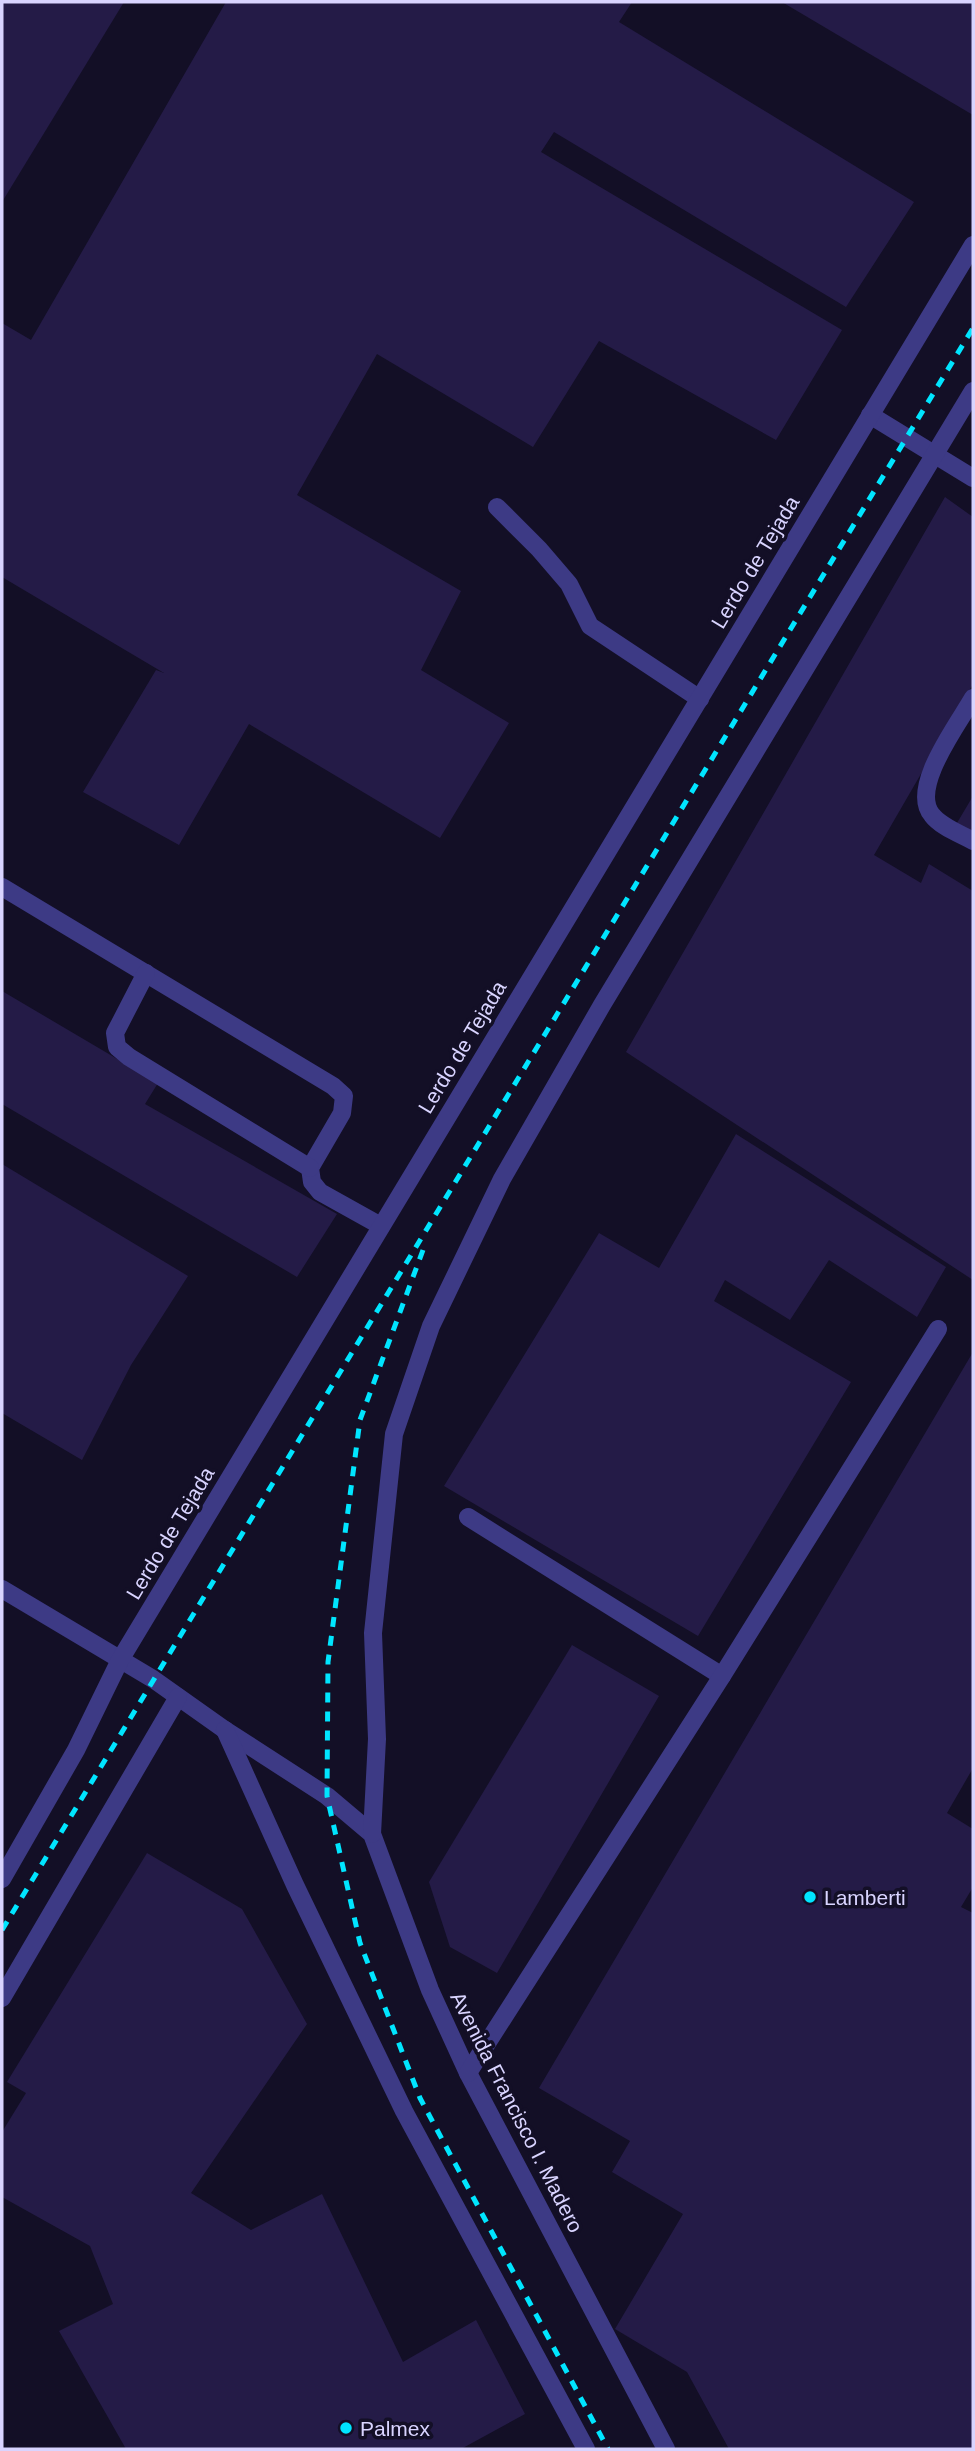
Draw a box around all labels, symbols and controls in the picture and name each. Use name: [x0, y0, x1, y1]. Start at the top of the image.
street label: Lerdo de Tejada: [706, 491, 804, 632]
street label: Lerdo de Tejada: [413, 976, 511, 1117]
street label: Lerdo de Tejada: [121, 1462, 219, 1603]
place label: Lamberti: [824, 1886, 906, 1909]
marker: Lamberti: [802, 1889, 818, 1905]
street label: Avenida Francisco I. Madero: [446, 1988, 588, 2236]
place label: Palmex: [360, 2417, 431, 2440]
marker: Palmex: [338, 2420, 354, 2436]

